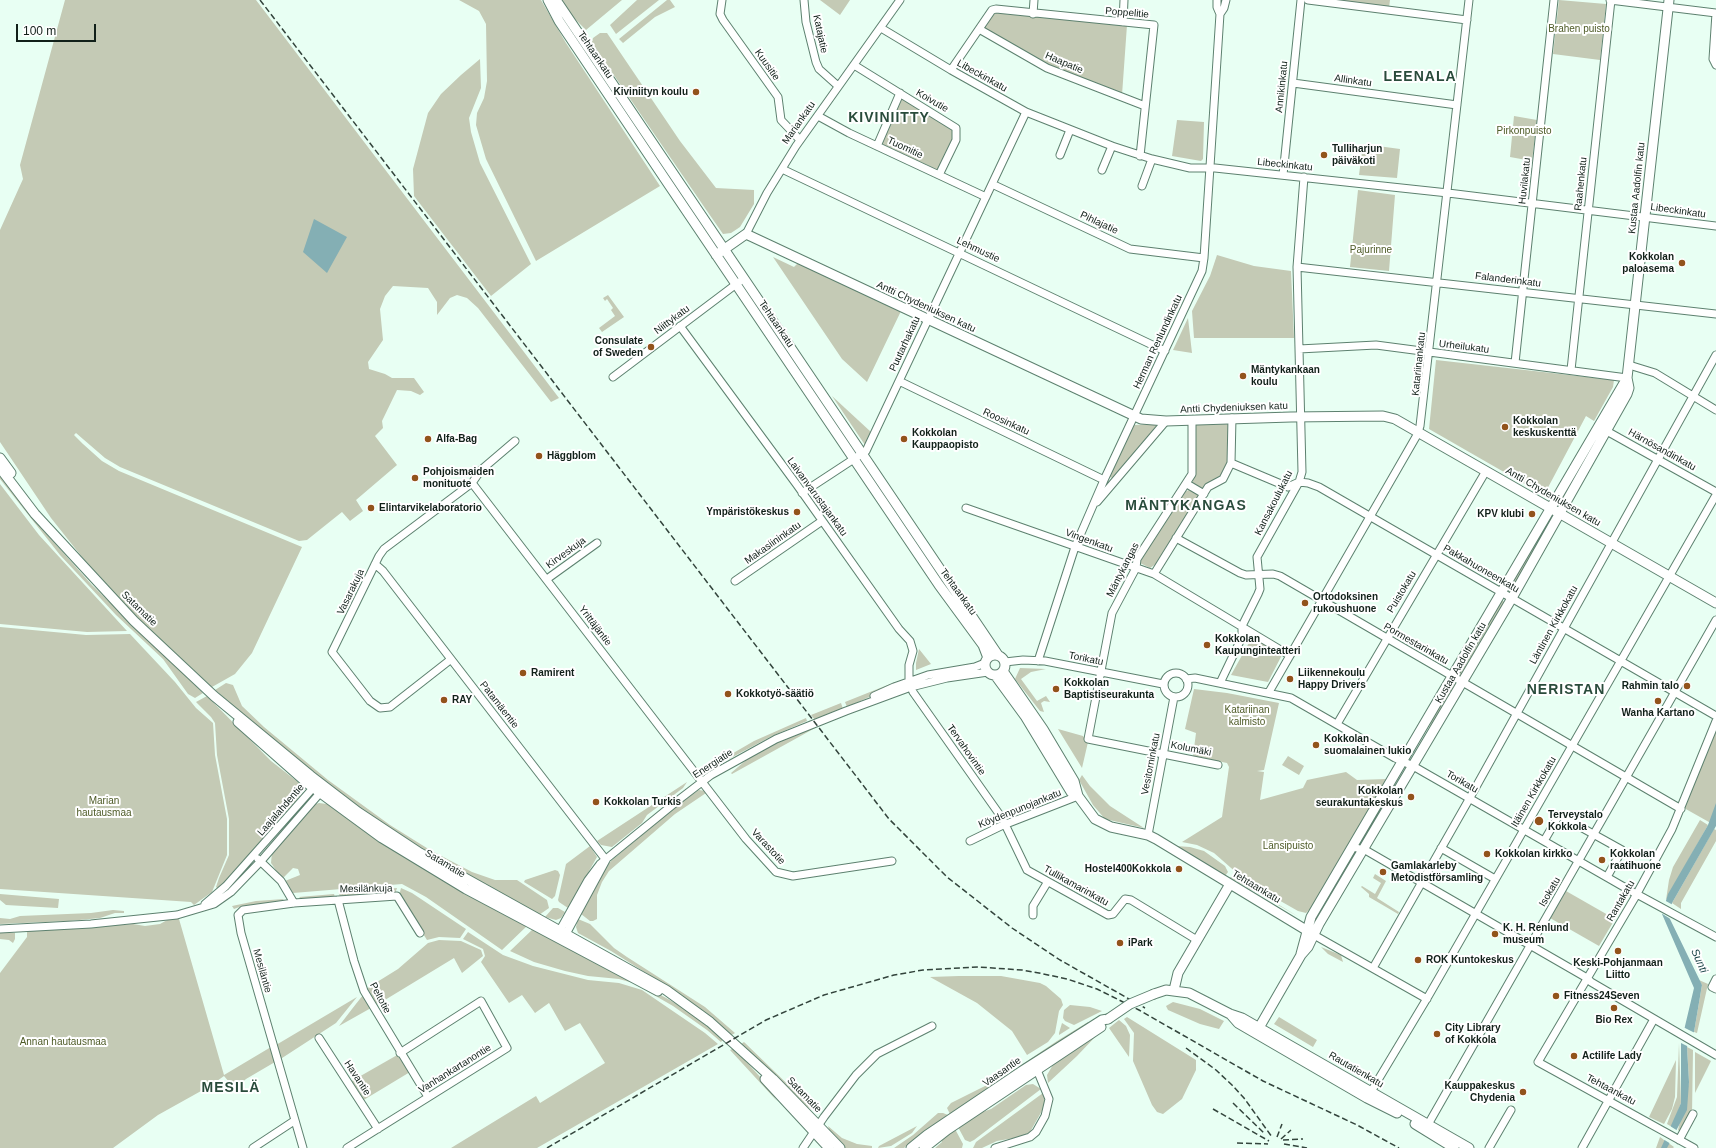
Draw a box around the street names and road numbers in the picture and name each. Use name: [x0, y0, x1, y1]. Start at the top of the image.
street label: Poppelitie: [1105, 5, 1149, 21]
street label: Katajatie: [810, 14, 830, 54]
street label: Tehtaankatu: [575, 29, 615, 81]
street label: Kuusitie: [752, 47, 782, 83]
street label: Haapatie: [1043, 50, 1085, 76]
street label: Libeckinkatu: [955, 57, 1009, 95]
street label: Annikinkatu: [1273, 61, 1291, 113]
street label: Allinkatu: [1333, 72, 1373, 90]
street label: Koivutie: [914, 87, 950, 115]
street label: Mariankatu: [780, 99, 818, 147]
street label: Tuomitie: [885, 135, 925, 161]
street label: Kustaa Aadolfin katu: [1626, 142, 1648, 234]
street label: Libeckinkatu: [1257, 156, 1313, 174]
street label: Huvilakatu: [1517, 157, 1533, 205]
street label: Raahenkatu: [1572, 157, 1590, 211]
street label: Libeckinkatu: [1650, 201, 1706, 221]
street label: Pihlajatie: [1078, 209, 1120, 237]
street label: Lehmustie: [955, 235, 1001, 265]
street label: Falanderinkatu: [1474, 270, 1542, 290]
street label: Antti Chydeniuksen katu: [875, 279, 977, 335]
street label: Herman Renlundinkatu: [1131, 293, 1185, 391]
street label: Tehtaankatu: [756, 298, 796, 350]
street label: Niittykatu: [652, 303, 692, 337]
street label: Puutarhakatu: [887, 315, 923, 373]
street label: Katariinankatu: [1410, 332, 1428, 396]
street label: Urheilukatu: [1438, 338, 1490, 356]
street label: Antti Chydeniuksen katu: [1180, 400, 1288, 416]
street label: Roosinkatu: [981, 406, 1031, 438]
street label: Härnösandinkatu: [1626, 426, 1698, 474]
street label: Laivanvarustajankatu: [784, 455, 850, 539]
street label: Antti Chydeniuksen katu: [1503, 465, 1603, 529]
street label: Kansakoulukatu: [1253, 469, 1295, 537]
street label: Makasiininkatu: [742, 519, 804, 567]
street label: Vingenkatu: [1064, 527, 1114, 555]
street label: Kirveskuja: [544, 535, 588, 571]
street label: Mäntykangas: [1104, 541, 1142, 599]
street label: Pakkahuoneenkatu: [1441, 542, 1521, 596]
street label: Tehtaankatu: [937, 566, 979, 618]
street label: Vasarakuja: [335, 567, 367, 617]
street label: Puistokatu: [1385, 569, 1419, 615]
street label: Läntinen Kirkkokatu: [1527, 584, 1581, 666]
street label: Satamatie: [119, 589, 159, 629]
street label: Yrittäjäntie: [576, 604, 614, 648]
street label: Kustaa Aadolfin katu: [1433, 620, 1489, 706]
street label: Pormestarinkatu: [1381, 621, 1451, 667]
street label: Torikatu: [1068, 650, 1104, 668]
street label: Patamäentie: [477, 679, 521, 731]
street label: Tervahovintie: [944, 722, 988, 778]
street label: Vesitorninkatu: [1139, 732, 1163, 796]
street label: Kolumäki: [1170, 739, 1212, 759]
street label: Energiatie: [691, 747, 735, 781]
street label: Itäinen Kirkkokatu: [1509, 755, 1559, 829]
street label: Torikatu: [1444, 768, 1480, 796]
street label: Laajalahdentie: [255, 782, 307, 838]
street label: Köydenpunojankatu: [977, 787, 1063, 831]
street label: Varastotie: [749, 827, 787, 867]
street label: Satamatie: [423, 847, 467, 881]
street label: Tullikamarinkatu: [1041, 863, 1111, 909]
street label: Tehtaankatu: [1230, 868, 1282, 906]
street label: Isokatu: [1537, 875, 1563, 909]
street label: Rantakatu: [1604, 878, 1638, 924]
street label: Mesilänkuja: [339, 883, 393, 895]
street label: Mesiläntie: [250, 948, 274, 994]
street label: Peltotie: [367, 980, 393, 1016]
street label: Vanhankartanontie: [417, 1042, 493, 1096]
street label: Rautatienkatu: [1326, 1049, 1386, 1091]
street label: Vaasantie: [981, 1055, 1023, 1089]
street label: Havantie: [341, 1058, 373, 1098]
street label: Tehtaankatu: [1584, 1072, 1638, 1108]
street label: Satamatie: [784, 1075, 824, 1115]

